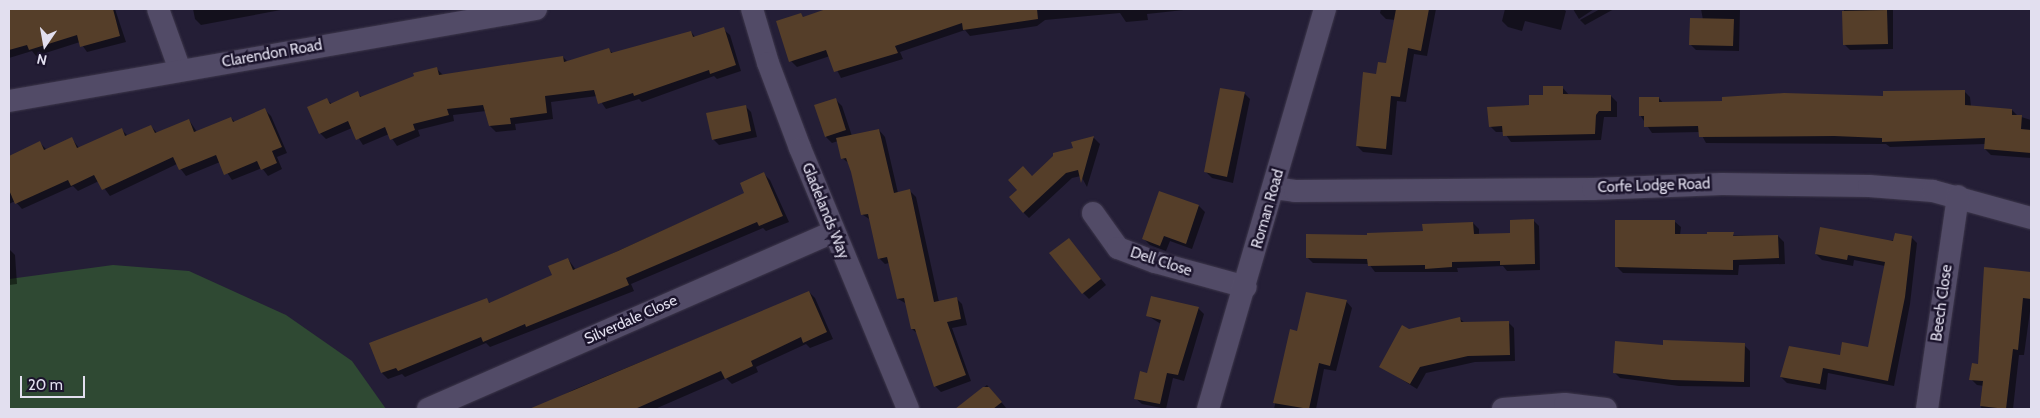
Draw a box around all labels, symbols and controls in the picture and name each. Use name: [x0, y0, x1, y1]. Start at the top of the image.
north arrow: [20, 20, 70, 70]
street label: Clarendon Road: [220, 36, 324, 72]
text: N: [35, 50, 49, 70]
street label: Gladelands Way: [798, 160, 852, 262]
street label: Roman Road: [1248, 167, 1288, 251]
street label: Corfe Lodge Road: [1597, 175, 1711, 197]
street label: Dell Close: [1128, 244, 1194, 280]
street label: Beech Close: [1928, 263, 1956, 343]
street label: Silverdale Close: [582, 292, 680, 348]
scale bar: [22, 366, 88, 398]
text: 20 m: [28, 376, 63, 394]

